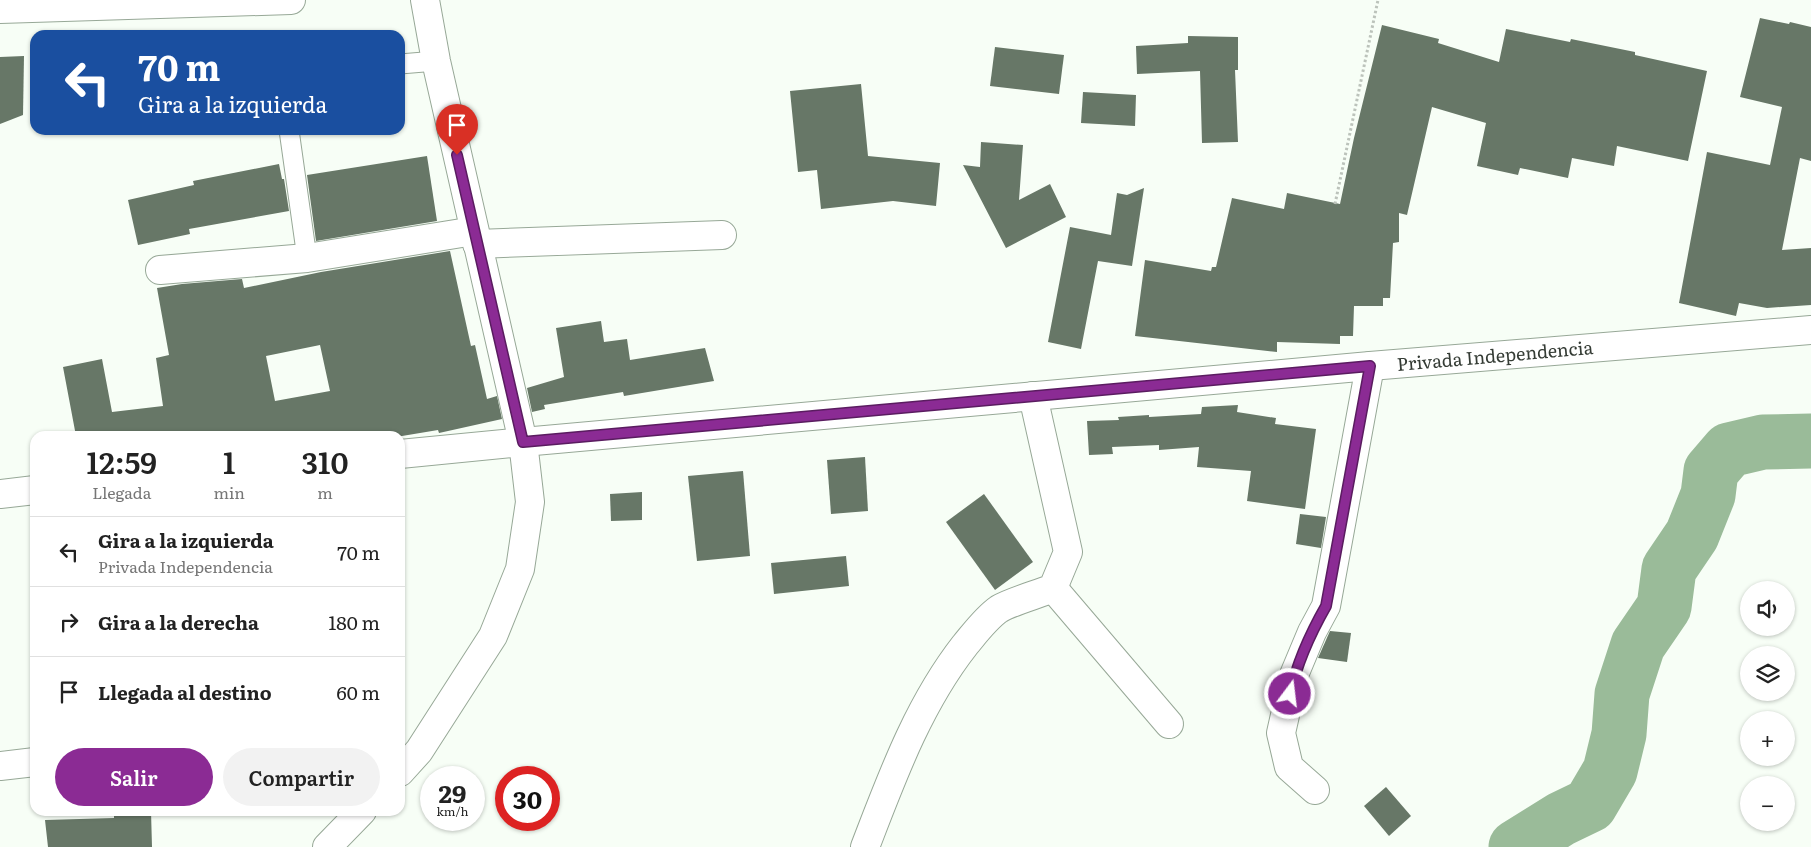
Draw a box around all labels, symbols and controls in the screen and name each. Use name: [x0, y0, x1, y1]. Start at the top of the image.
text: 70 m: [138, 40, 220, 92]
icon: left: [55, 50, 120, 115]
text: Gira a la izquierda: [138, 87, 327, 120]
pin: [436, 104, 478, 155]
icon: arrive: [443, 111, 471, 139]
street label: Privada Independencia: [1396, 333, 1595, 377]
text: 12:59: [87, 439, 157, 483]
text: 1: [223, 439, 235, 483]
text: 310: [302, 439, 348, 483]
text: Llegada: [92, 480, 151, 504]
text: min: [213, 480, 245, 504]
text: m: [317, 480, 333, 504]
text: Gira a la izquierda: [98, 526, 274, 554]
icon: left: [55, 538, 83, 566]
text: 70 m: [337, 538, 380, 566]
text: Privada Independencia: [98, 554, 273, 578]
map controls: [1740, 581, 1795, 831]
button: sound: [1740, 581, 1795, 636]
icon: right: [55, 608, 83, 636]
text: Gira a la derecha: [98, 608, 259, 636]
text: 180 m: [329, 608, 380, 636]
button: layers: [1740, 646, 1795, 701]
position arrow: [1263, 667, 1315, 719]
icon: arrive: [55, 678, 83, 706]
text: Llegada al destino: [98, 678, 272, 706]
text: 60 m: [337, 678, 380, 706]
button: +: [1740, 711, 1795, 766]
button: Salir: [55, 748, 213, 806]
button: Compartir: [223, 748, 380, 806]
speed limit sign: 30: [495, 766, 560, 831]
text: 29: [439, 774, 466, 811]
button: −: [1740, 776, 1795, 831]
text: km/h: [437, 802, 468, 820]

